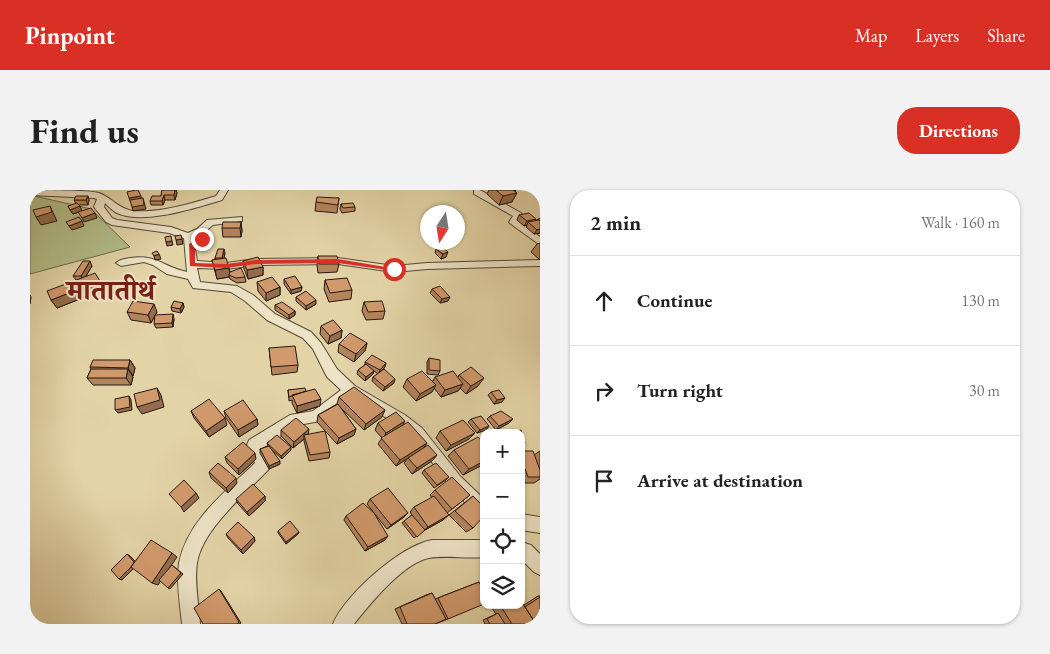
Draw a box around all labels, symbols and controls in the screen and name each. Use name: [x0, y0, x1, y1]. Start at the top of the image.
text: Pinpoint: [25, 20, 115, 51]
text: Map: [855, 24, 887, 47]
text: Layers: [915, 24, 959, 47]
text: Share: [987, 24, 1025, 47]
button: Directions: [897, 107, 1020, 154]
text: Find us: [30, 108, 139, 153]
north arrow: [420, 205, 465, 250]
text: 2 min: [590, 209, 641, 236]
text: Walk · 160 m: [921, 212, 1000, 233]
route end: [191, 228, 214, 251]
route start: [383, 258, 406, 281]
district label: मातातीर्थ: [65, 272, 158, 308]
icon: ahead: [590, 287, 618, 315]
text: Continue: [637, 288, 712, 313]
text: 130 m: [961, 290, 1000, 311]
icon: right: [590, 377, 618, 405]
text: Turn right: [637, 378, 723, 403]
text: 30 m: [969, 380, 1000, 401]
map controls: [480, 429, 525, 609]
button: +: [480, 429, 525, 474]
icon: arrive: [590, 467, 618, 495]
text: Arrive at destination: [637, 468, 803, 493]
button: −: [480, 474, 525, 519]
button: locate: [480, 519, 525, 564]
button: layers: [480, 564, 525, 609]

